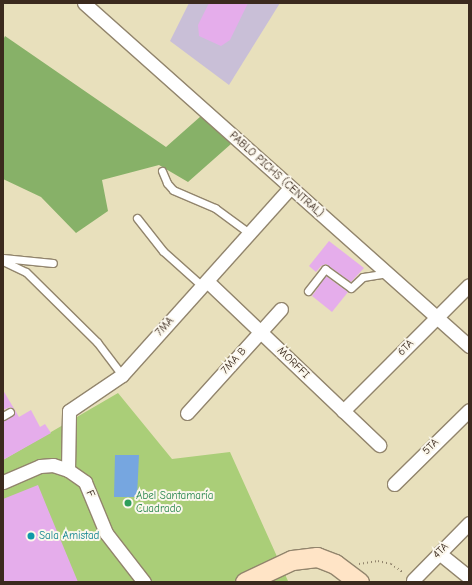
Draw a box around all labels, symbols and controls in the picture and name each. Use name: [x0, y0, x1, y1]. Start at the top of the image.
street label: PABLO PICHS (CENTRAL): [226, 129, 326, 221]
street label: 7MA: [153, 315, 177, 339]
street label: 6TA: [395, 337, 417, 359]
street label: MORFFI: [274, 344, 312, 382]
street label: 7MA B: [219, 345, 249, 377]
street label: 5TA: [420, 436, 442, 458]
street label: F: [83, 488, 97, 500]
place label: Abel Santamaría Cuadrado: [136, 490, 214, 516]
marker: Abel Santamaría Cuadrado: [123, 498, 133, 508]
place label: Sala Amistad: [39, 529, 99, 543]
marker: Sala Amistad: [26, 531, 36, 541]
street label: 4TA: [430, 540, 452, 562]

